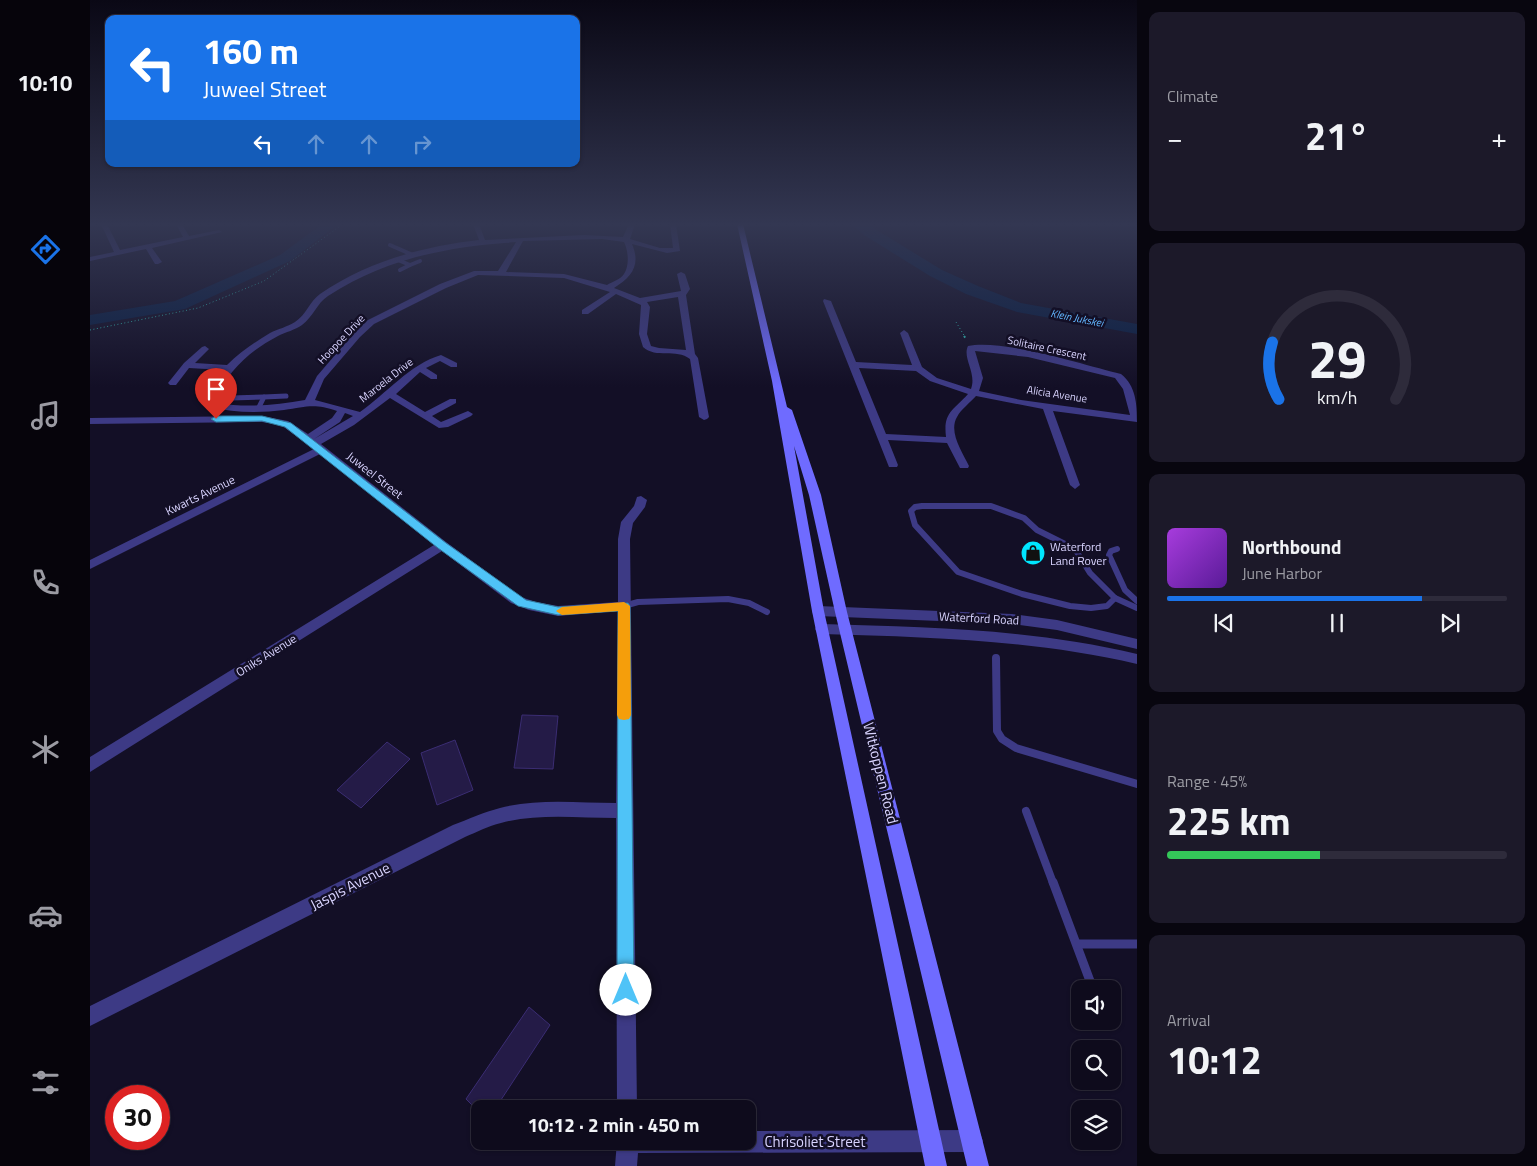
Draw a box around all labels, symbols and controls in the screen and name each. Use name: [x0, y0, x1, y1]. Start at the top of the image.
text: 160 m: [203, 24, 299, 78]
icon: left: [120, 35, 185, 100]
text: 10:10: [18, 66, 72, 100]
text: Juweel Street: [203, 72, 327, 106]
text: Climate: [1167, 84, 1218, 108]
text: 21°: [1305, 107, 1369, 165]
text: −: [1167, 116, 1183, 159]
text: +: [1491, 116, 1507, 159]
icon: left: [249, 130, 277, 158]
icon: ahead: [302, 130, 330, 158]
icon: ahead: [355, 130, 383, 158]
icon: right: [408, 130, 436, 158]
icon: directions: [28, 232, 63, 267]
water label: Klein Jukskei: [1049, 305, 1106, 331]
street label: Hoopoe Drive: [314, 310, 369, 367]
text: 29: [1308, 319, 1366, 398]
street label: Solitaire Crescent: [1006, 332, 1088, 364]
street label: Maroela Drive: [356, 354, 417, 406]
pin: [195, 368, 237, 419]
icon: arrive: [202, 375, 230, 403]
street label: Alicia Avenue: [1026, 381, 1089, 407]
text: km/h: [1317, 384, 1357, 411]
icon: music: [28, 398, 63, 433]
street label: Juweel Street: [343, 447, 408, 504]
street label: Kwarts Avenue: [162, 470, 238, 520]
text: Northbound: [1242, 532, 1342, 561]
place label: Waterford Land Rover: [1050, 537, 1107, 570]
shop icon: Waterford Land Rover: [1020, 540, 1046, 566]
text: June Harbor: [1242, 561, 1322, 585]
icon: phone: [28, 565, 63, 600]
street label: Waterford Road: [939, 606, 1019, 630]
icon: previous: [1210, 609, 1238, 637]
icon: pause: [1323, 609, 1351, 637]
icon: next: [1436, 609, 1464, 637]
street label: Oniks Avenue: [232, 629, 300, 681]
street label: Witkoppen Road: [857, 720, 905, 826]
icon: climate: [28, 732, 63, 767]
text: Range · 45%: [1167, 769, 1247, 793]
text: 225 km: [1167, 792, 1291, 850]
street label: Jaspis Avenue: [306, 856, 394, 916]
icon: car: [28, 898, 63, 933]
position arrow: [599, 963, 651, 1015]
map controls: [1071, 980, 1121, 1150]
button: sound: [1071, 980, 1121, 1030]
text: Arrival: [1167, 1008, 1210, 1032]
text: 10:12: [1167, 1031, 1262, 1089]
button: search: [1071, 1040, 1121, 1090]
icon: filters: [28, 1065, 63, 1100]
speed limit sign: 30: [105, 1085, 170, 1150]
button: layers: [1071, 1100, 1121, 1150]
text: 10:12 · 2 min · 450 m: [527, 1110, 700, 1139]
street label: Chrisoliet Street: [764, 1130, 866, 1153]

